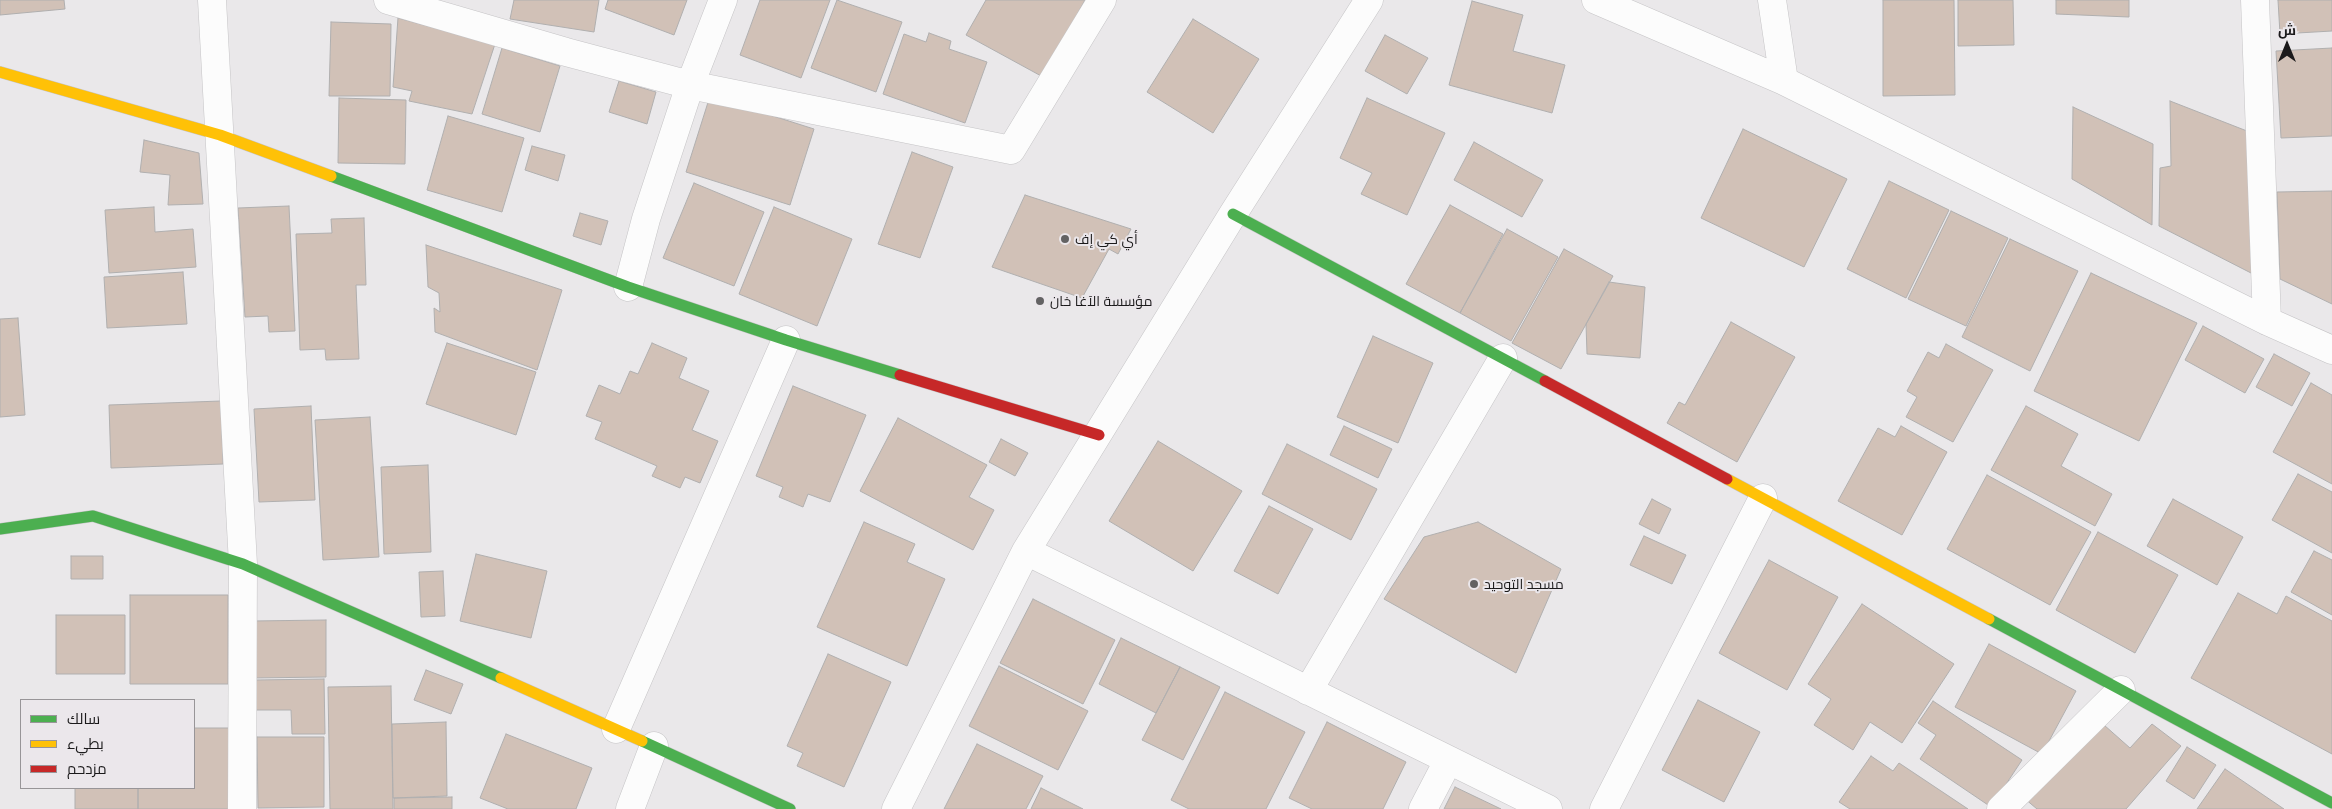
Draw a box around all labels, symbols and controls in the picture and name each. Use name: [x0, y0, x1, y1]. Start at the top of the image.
north arrow: [2262, 20, 2312, 70]
text: ش: [2278, 21, 2296, 38]
place label: أي كي إف: [1075, 231, 1138, 247]
marker: أي كي إف: [1059, 233, 1071, 245]
place label: مؤسسة الآغا خان: [1050, 293, 1152, 309]
marker: مؤسسة الآغا خان: [1034, 295, 1046, 307]
place label: مسجد التوحيد: [1484, 576, 1564, 592]
marker: مسجد التوحيد: [1468, 578, 1480, 590]
legend: [20, 699, 195, 789]
text: سالك: [67, 709, 100, 727]
text: بطيء: [67, 734, 104, 752]
text: مزدحم: [67, 759, 107, 777]

